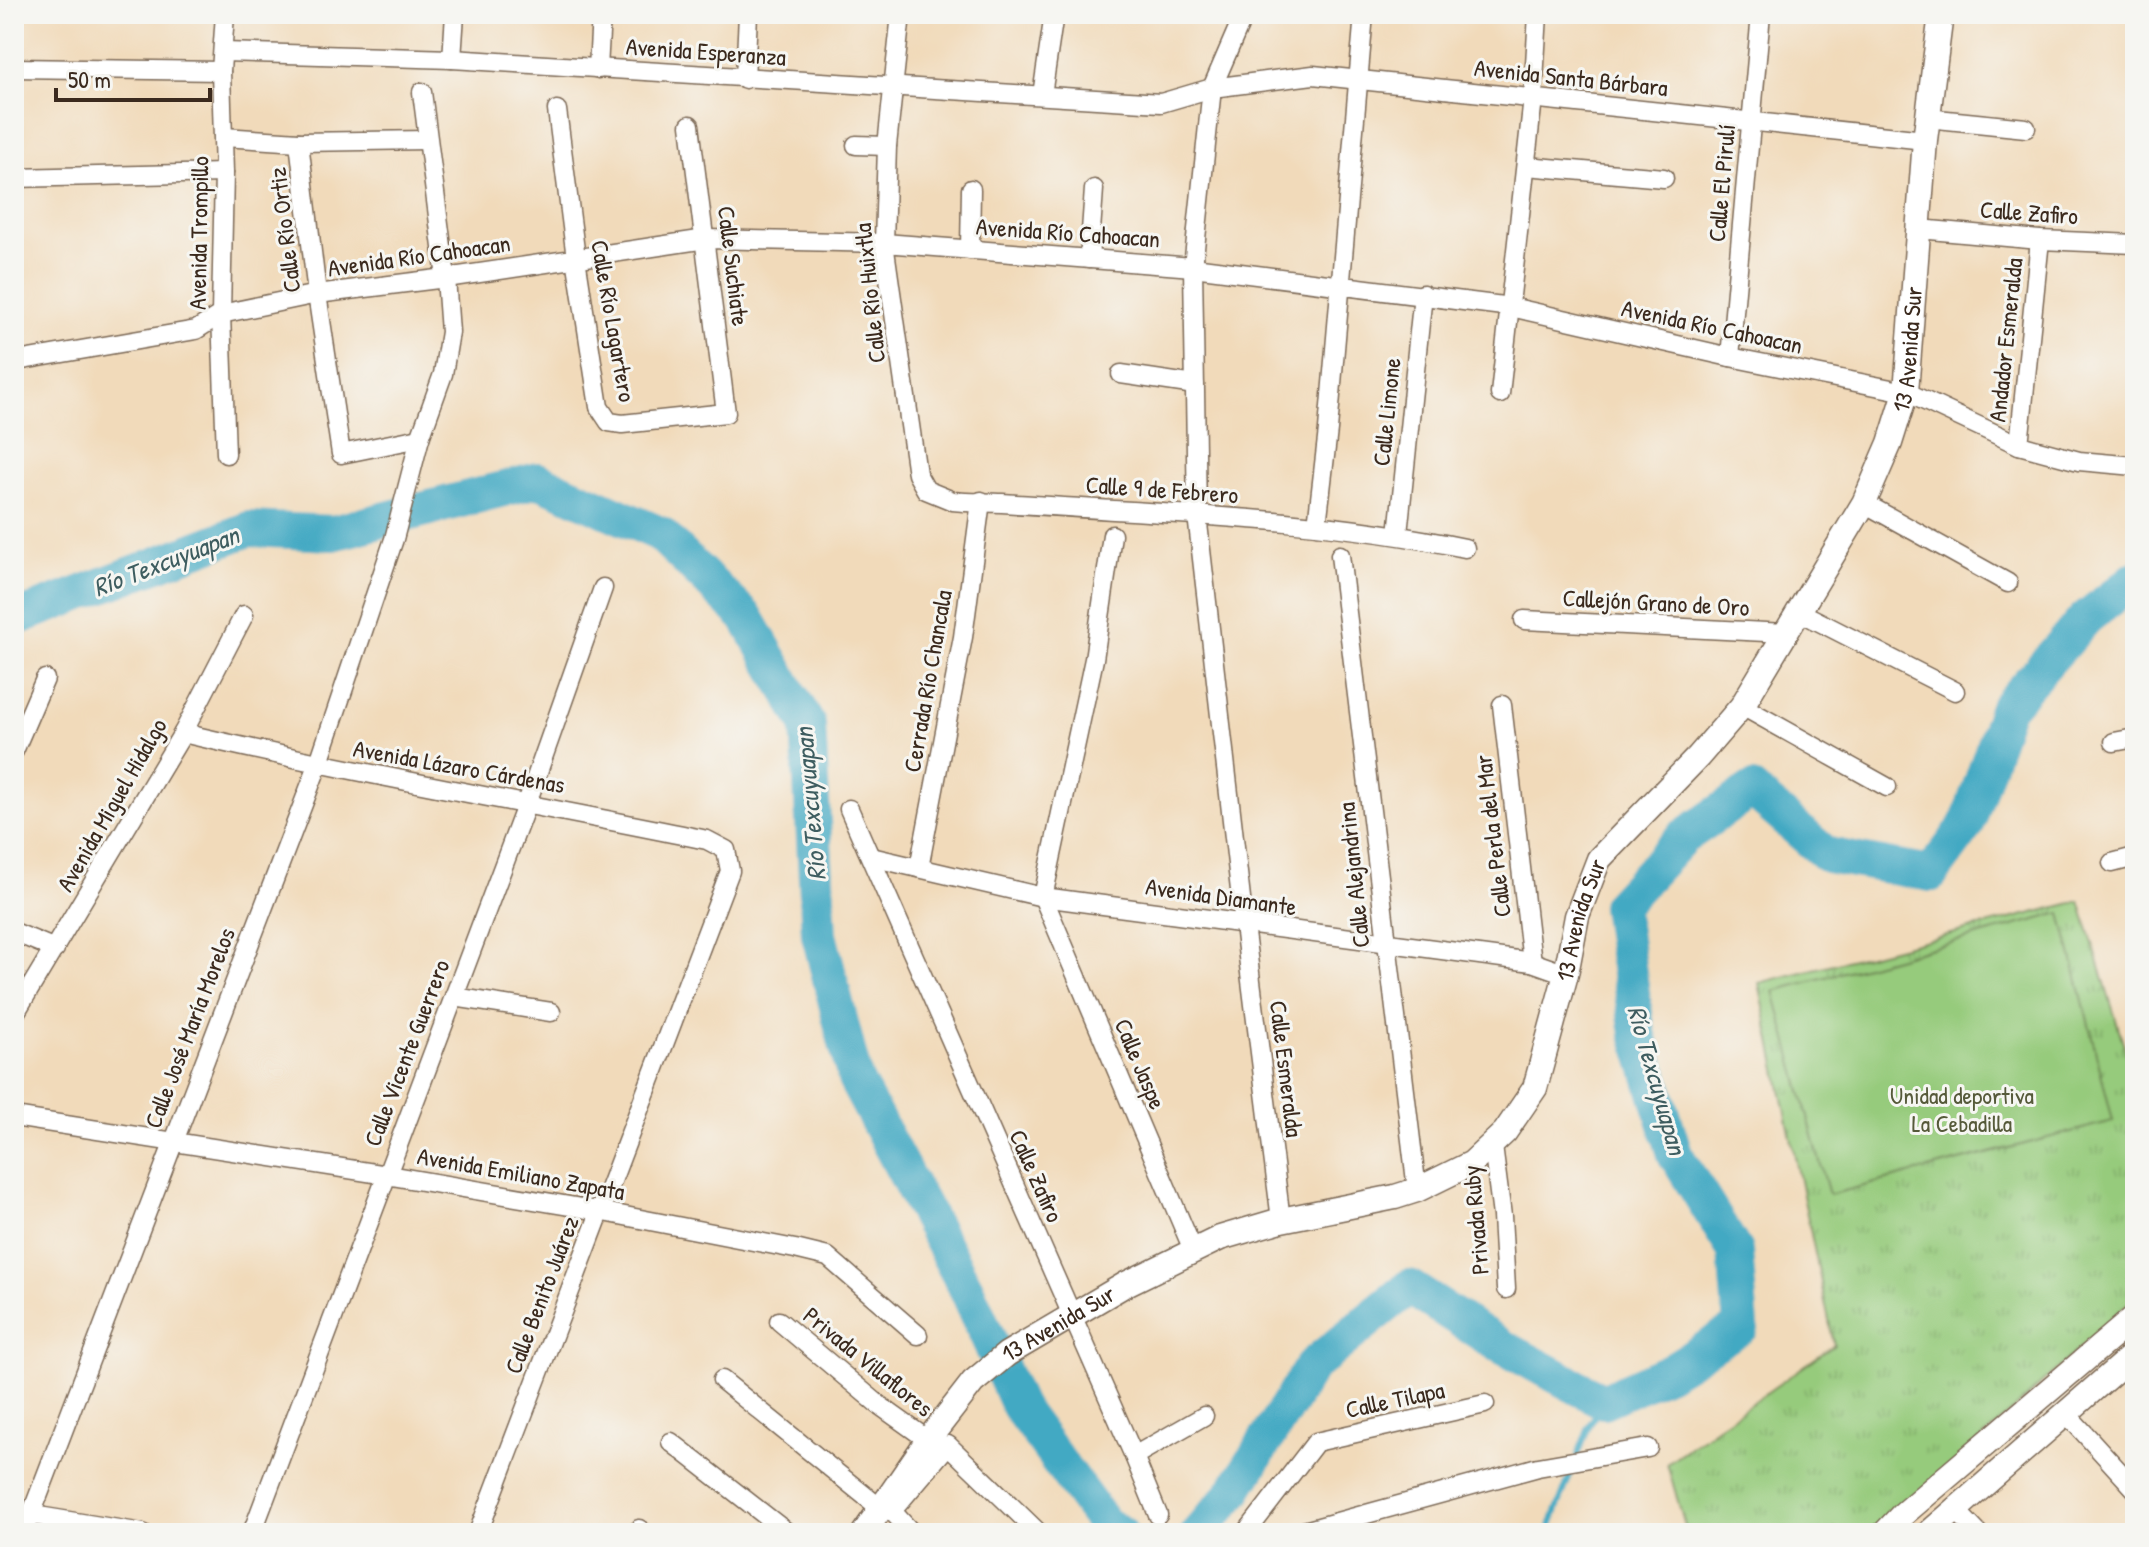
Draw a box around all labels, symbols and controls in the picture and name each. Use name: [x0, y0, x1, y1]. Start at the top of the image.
street label: Avenida Esperanza: [625, 29, 787, 73]
street label: Avenida Santa Bárbara: [1473, 51, 1670, 103]
scale bar: [56, 52, 210, 102]
text: 50 m: [68, 63, 111, 95]
street label: Calle El Pirulí: [1700, 123, 1742, 243]
street label: Avenida Trompillo: [181, 156, 215, 310]
street label: Calle Río Ortiz: [260, 166, 308, 295]
street label: Calle Zafiro: [1979, 193, 2079, 231]
street label: Calle Suchiate: [711, 204, 757, 328]
street label: Avenida Río Cahoacan: [975, 210, 1161, 254]
street label: Calle Río Huixtla: [846, 222, 892, 365]
street label: Avenida Río Cahoacan: [325, 226, 512, 284]
street label: Calle Río Lagartero: [584, 237, 644, 405]
street label: Andador Esmeralda: [1980, 256, 2030, 423]
street label: 13 Avenida Sur: [1884, 285, 1929, 416]
street label: Avenida Río Cahoacan: [1619, 291, 1806, 361]
street label: Calle Limone: [1364, 356, 1408, 468]
street label: Calle 9 de Febrero: [1085, 468, 1240, 510]
water label: Río Texcuyuapan: [88, 516, 246, 605]
street label: Callejón Grano de Oro: [1562, 581, 1751, 623]
street label: Cerrada Río Chancala: [895, 587, 959, 774]
street label: Avenida Miguel Hidalgo: [49, 712, 174, 897]
water label: Río Texcuyuapan: [785, 724, 835, 882]
street label: Avenida Lázaro Cárdenas: [351, 732, 567, 800]
street label: Calle Perla del Mar: [1466, 753, 1518, 919]
street label: Calle Alejandrina: [1329, 801, 1377, 949]
street label: 13 Avenida Sur: [1548, 854, 1613, 985]
street label: Avenida Diamante: [1144, 870, 1299, 922]
street label: Calle José María Morelos: [136, 923, 242, 1132]
street label: Calle Vicente Guerrero: [356, 954, 457, 1151]
street label: Calle Esmeralda: [1263, 999, 1311, 1139]
water label: Río Texcuyuapan: [1619, 1001, 1696, 1161]
street label: Calle Jaspe: [1108, 1013, 1174, 1114]
park label: Unidad deportiva La Cebadilla: [1890, 1079, 2034, 1139]
street label: Calle Zafiro: [1002, 1124, 1072, 1227]
street label: Avenida Emiliano Zapata: [415, 1139, 627, 1207]
street label: Privada Ruby: [1454, 1164, 1496, 1276]
street label: Calle Benito Juárez: [496, 1211, 586, 1378]
street label: 13 Avenida Sur: [995, 1277, 1120, 1369]
street label: Privada Villaflores: [797, 1299, 940, 1423]
street label: Calle Tilapa: [1343, 1373, 1447, 1425]

